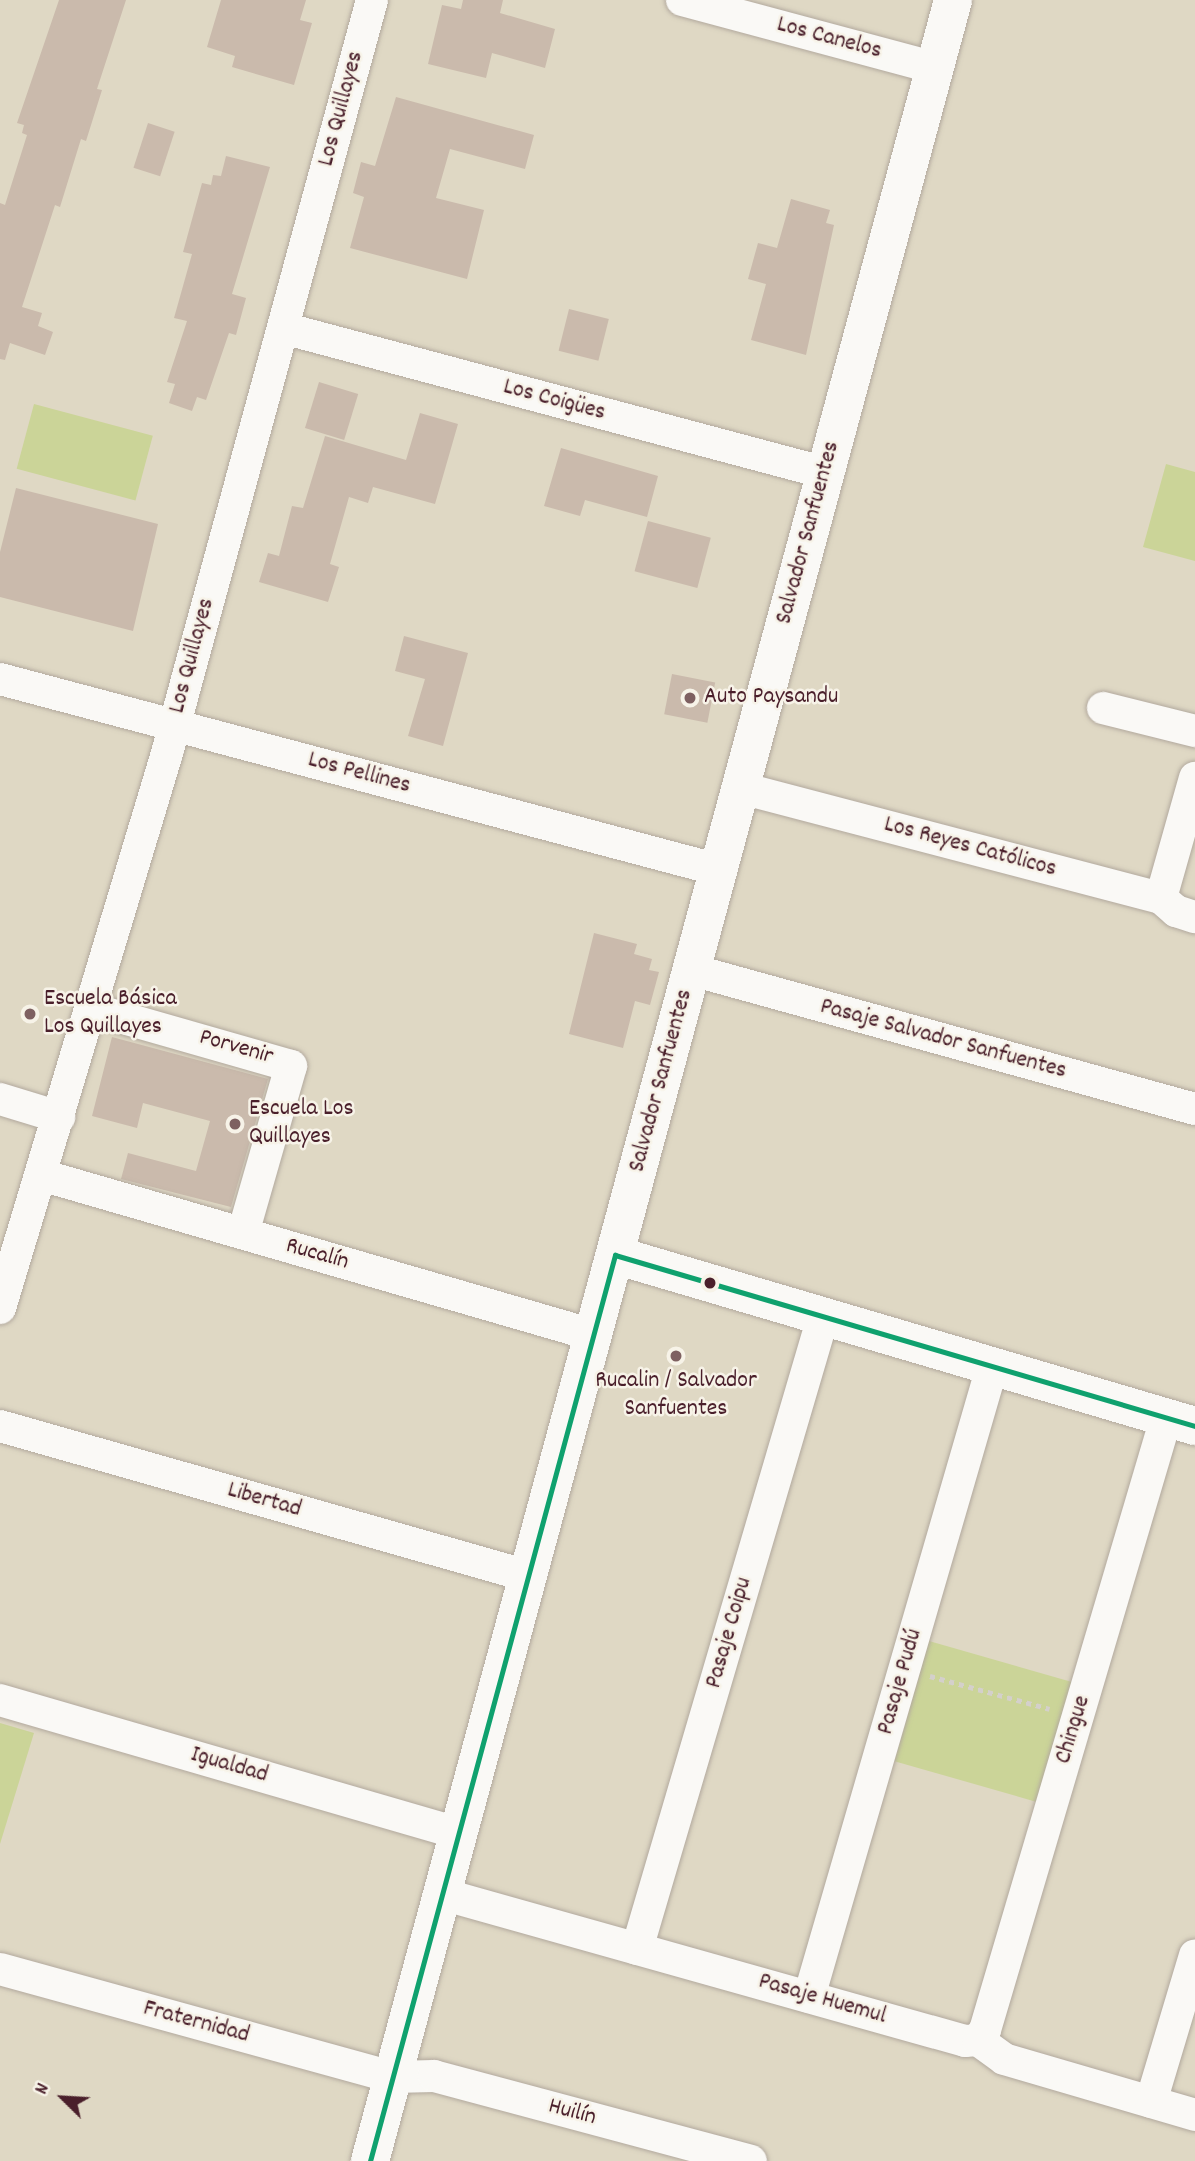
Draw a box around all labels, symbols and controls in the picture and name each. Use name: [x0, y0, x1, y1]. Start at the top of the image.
street label: Los Canelos: [773, 11, 885, 67]
street label: Los Quillayes: [313, 48, 371, 170]
street label: Los Coigües: [500, 374, 608, 428]
street label: Salvador Sanfuentes: [771, 438, 847, 628]
street label: Los Quillayes: [164, 595, 222, 717]
place label: Auto Paysandu: [704, 684, 838, 712]
marker: Auto Paysandu: [682, 690, 698, 706]
street label: Los Pellines: [305, 746, 413, 802]
street label: Los Reyes Católicos: [881, 811, 1059, 885]
place label: Escuela Básica Los Quillayes: [44, 986, 177, 1042]
street label: Salvador Sanfuentes: [624, 986, 700, 1176]
street label: Pasaje Salvador Sanfuentes: [817, 993, 1069, 1087]
marker: Escuela Básica Los Quillayes: [22, 1006, 38, 1022]
street label: Porvenir: [196, 1024, 276, 1072]
place label: Escuela Los Quillayes: [249, 1096, 354, 1152]
marker: Escuela Los Quillayes: [227, 1116, 243, 1132]
street label: Rucalín: [282, 1232, 352, 1278]
unlabelled marker: [703, 1276, 717, 1290]
marker: Rucalin / Salvador Sanfuentes: [668, 1348, 684, 1364]
place label: Rucalin / Salvador Sanfuentes: [595, 1368, 757, 1424]
street label: Libertad: [224, 1477, 304, 1525]
street label: Pasaje Coipu: [700, 1574, 760, 1692]
street label: Pasaje Pudú: [872, 1626, 930, 1738]
street label: Chingue: [1050, 1692, 1098, 1768]
street label: Igualdad: [187, 1741, 271, 1791]
street label: Pasaje Huemul: [755, 1968, 889, 2032]
street label: Fraternidad: [140, 1995, 252, 2051]
north arrow: [28, 2063, 98, 2133]
text: N: [29, 2079, 58, 2099]
street label: Huilín: [545, 2093, 599, 2133]

